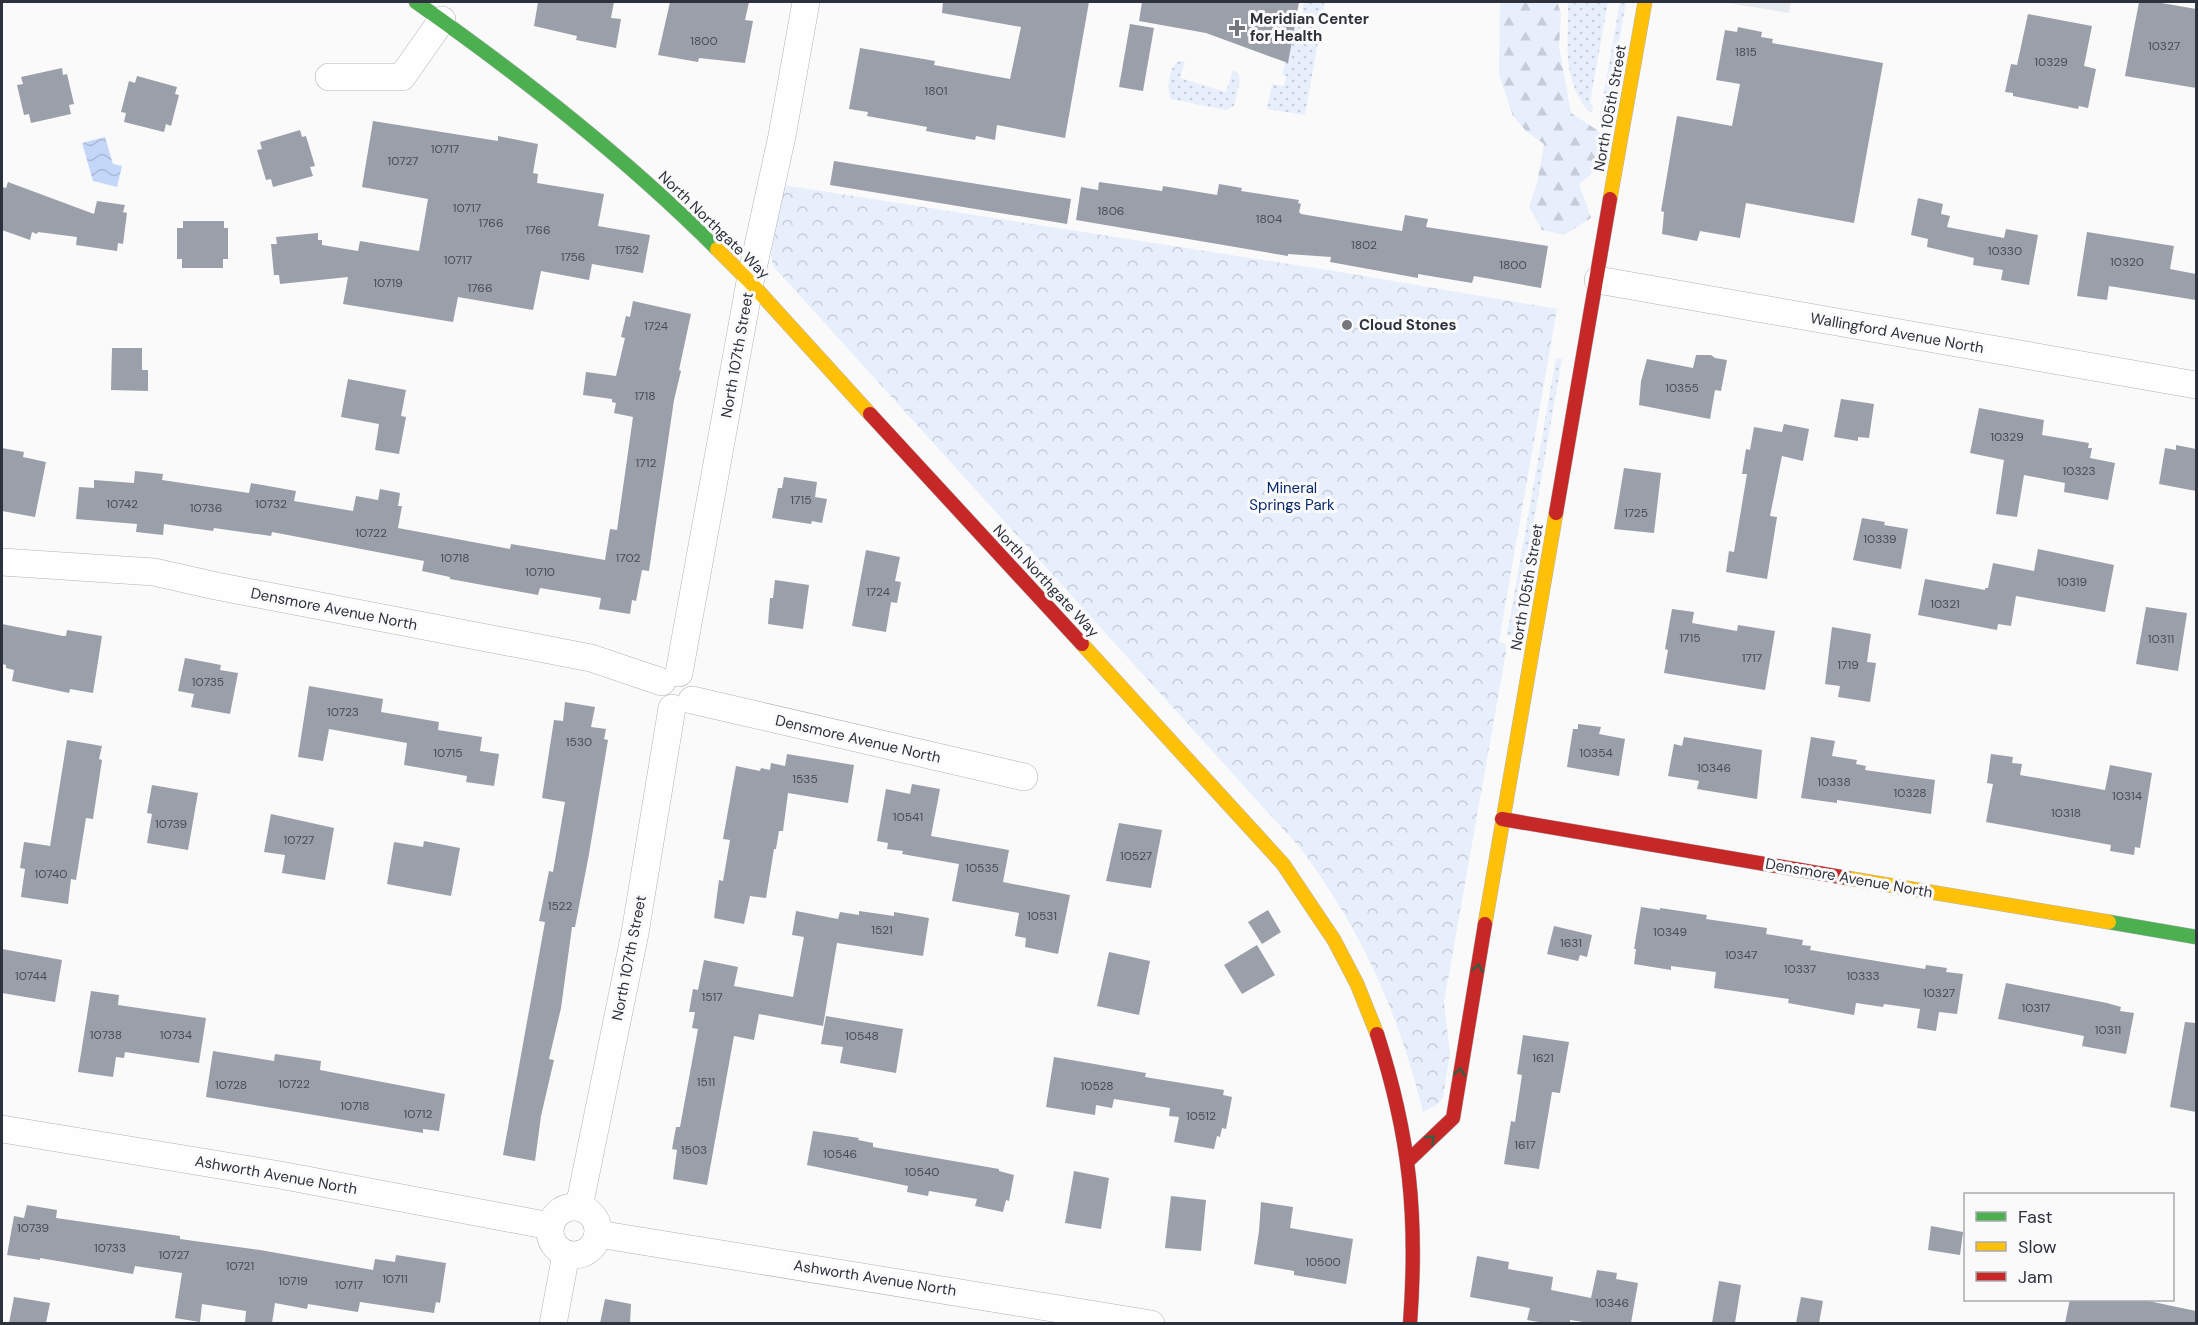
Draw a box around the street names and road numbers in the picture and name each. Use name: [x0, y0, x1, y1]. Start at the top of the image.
street label: North 105th Street: [1589, 43, 1631, 173]
street label: North Northgate Way: [654, 167, 774, 284]
street label: North 107th Street: [716, 291, 758, 419]
street label: Wallingford Avenue North: [1809, 308, 1985, 358]
street label: North Northgate Way: [988, 520, 1104, 642]
street label: North 105th Street: [1506, 522, 1548, 652]
street label: Densmore Avenue North: [249, 583, 419, 635]
street label: Densmore Avenue North: [773, 710, 943, 768]
street label: Densmore Avenue North: [1764, 853, 1934, 903]
street label: North 107th Street: [607, 894, 651, 1022]
street label: Ashworth Avenue North: [193, 1151, 359, 1199]
street label: Ashworth Avenue North: [792, 1255, 958, 1301]

